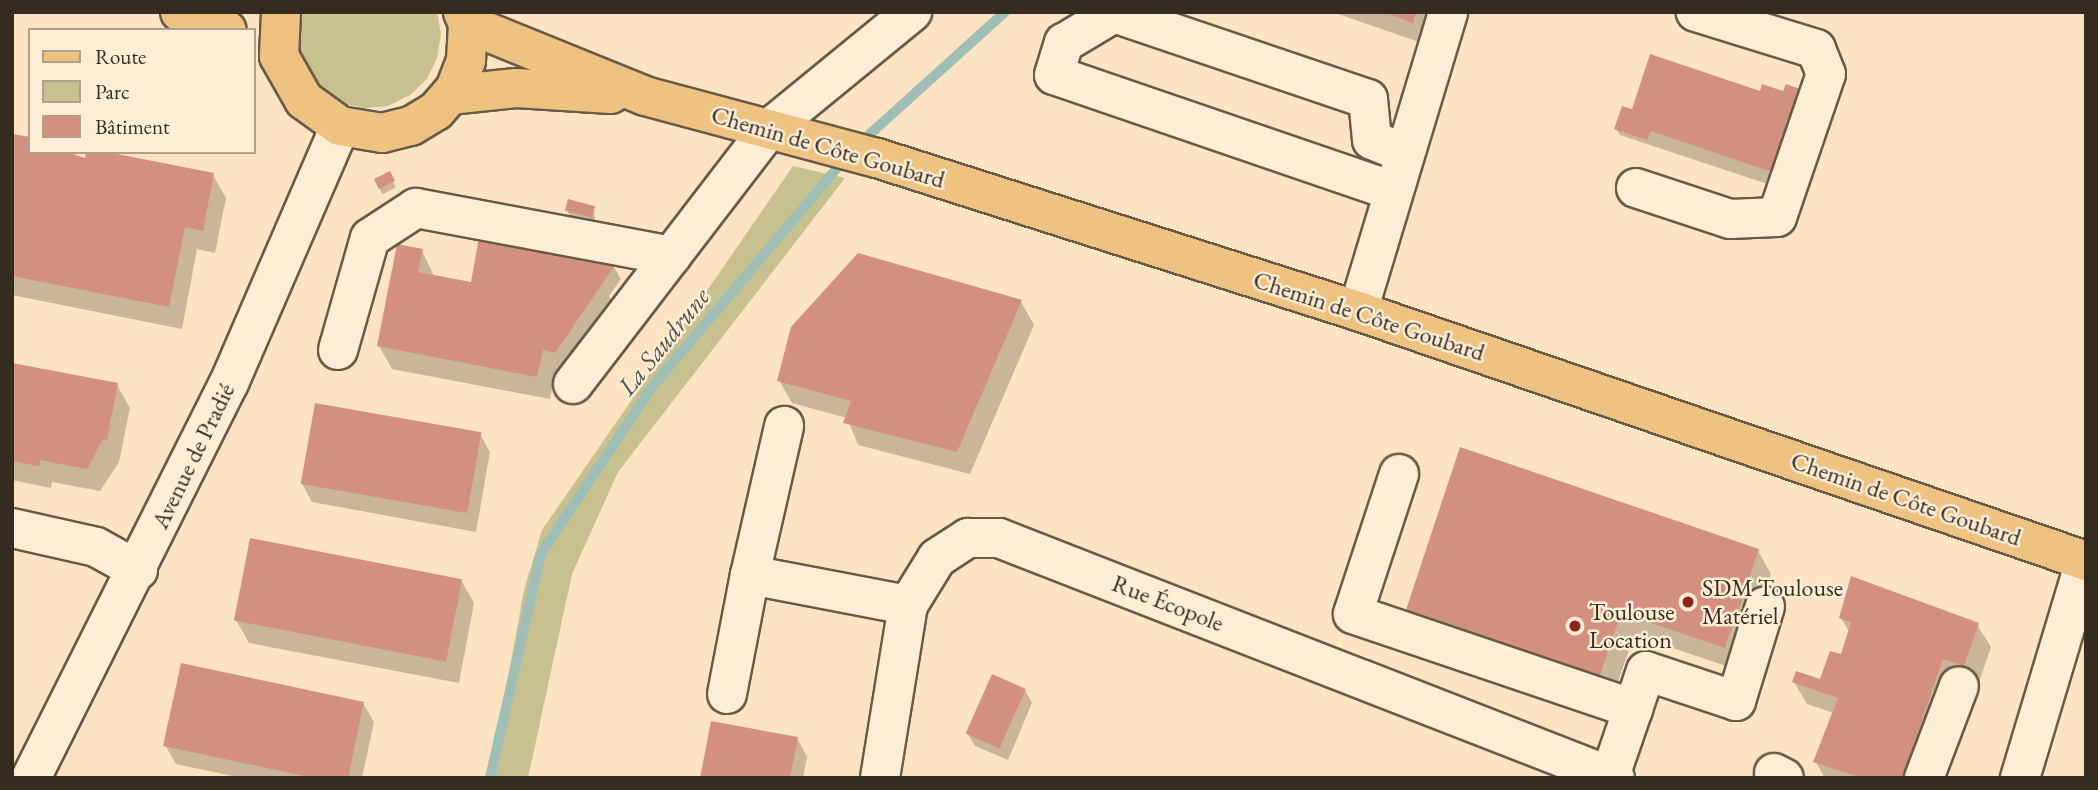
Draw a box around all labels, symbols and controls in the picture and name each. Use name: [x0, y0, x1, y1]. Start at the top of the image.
legend: [28, 28, 256, 154]
text: Route: [95, 43, 146, 70]
text: Parc: [95, 78, 129, 105]
street label: Chemin de Côte Goubard: [708, 100, 948, 194]
text: Bâtiment: [95, 113, 170, 140]
street label: Chemin de Côte Goubard: [1250, 265, 1488, 367]
water label: La Saudrune: [611, 282, 717, 402]
street label: Avenue de Pradié: [145, 379, 241, 533]
street label: Chemin de Côte Goubard: [1787, 446, 2025, 552]
street label: Rue Écopole: [1108, 569, 1228, 637]
place label: SDM Toulouse Matériel: [1702, 574, 1843, 630]
marker: SDM Toulouse Matériel: [1680, 594, 1696, 610]
place label: Toulouse Location: [1589, 598, 1674, 654]
marker: Toulouse Location: [1567, 618, 1583, 634]

